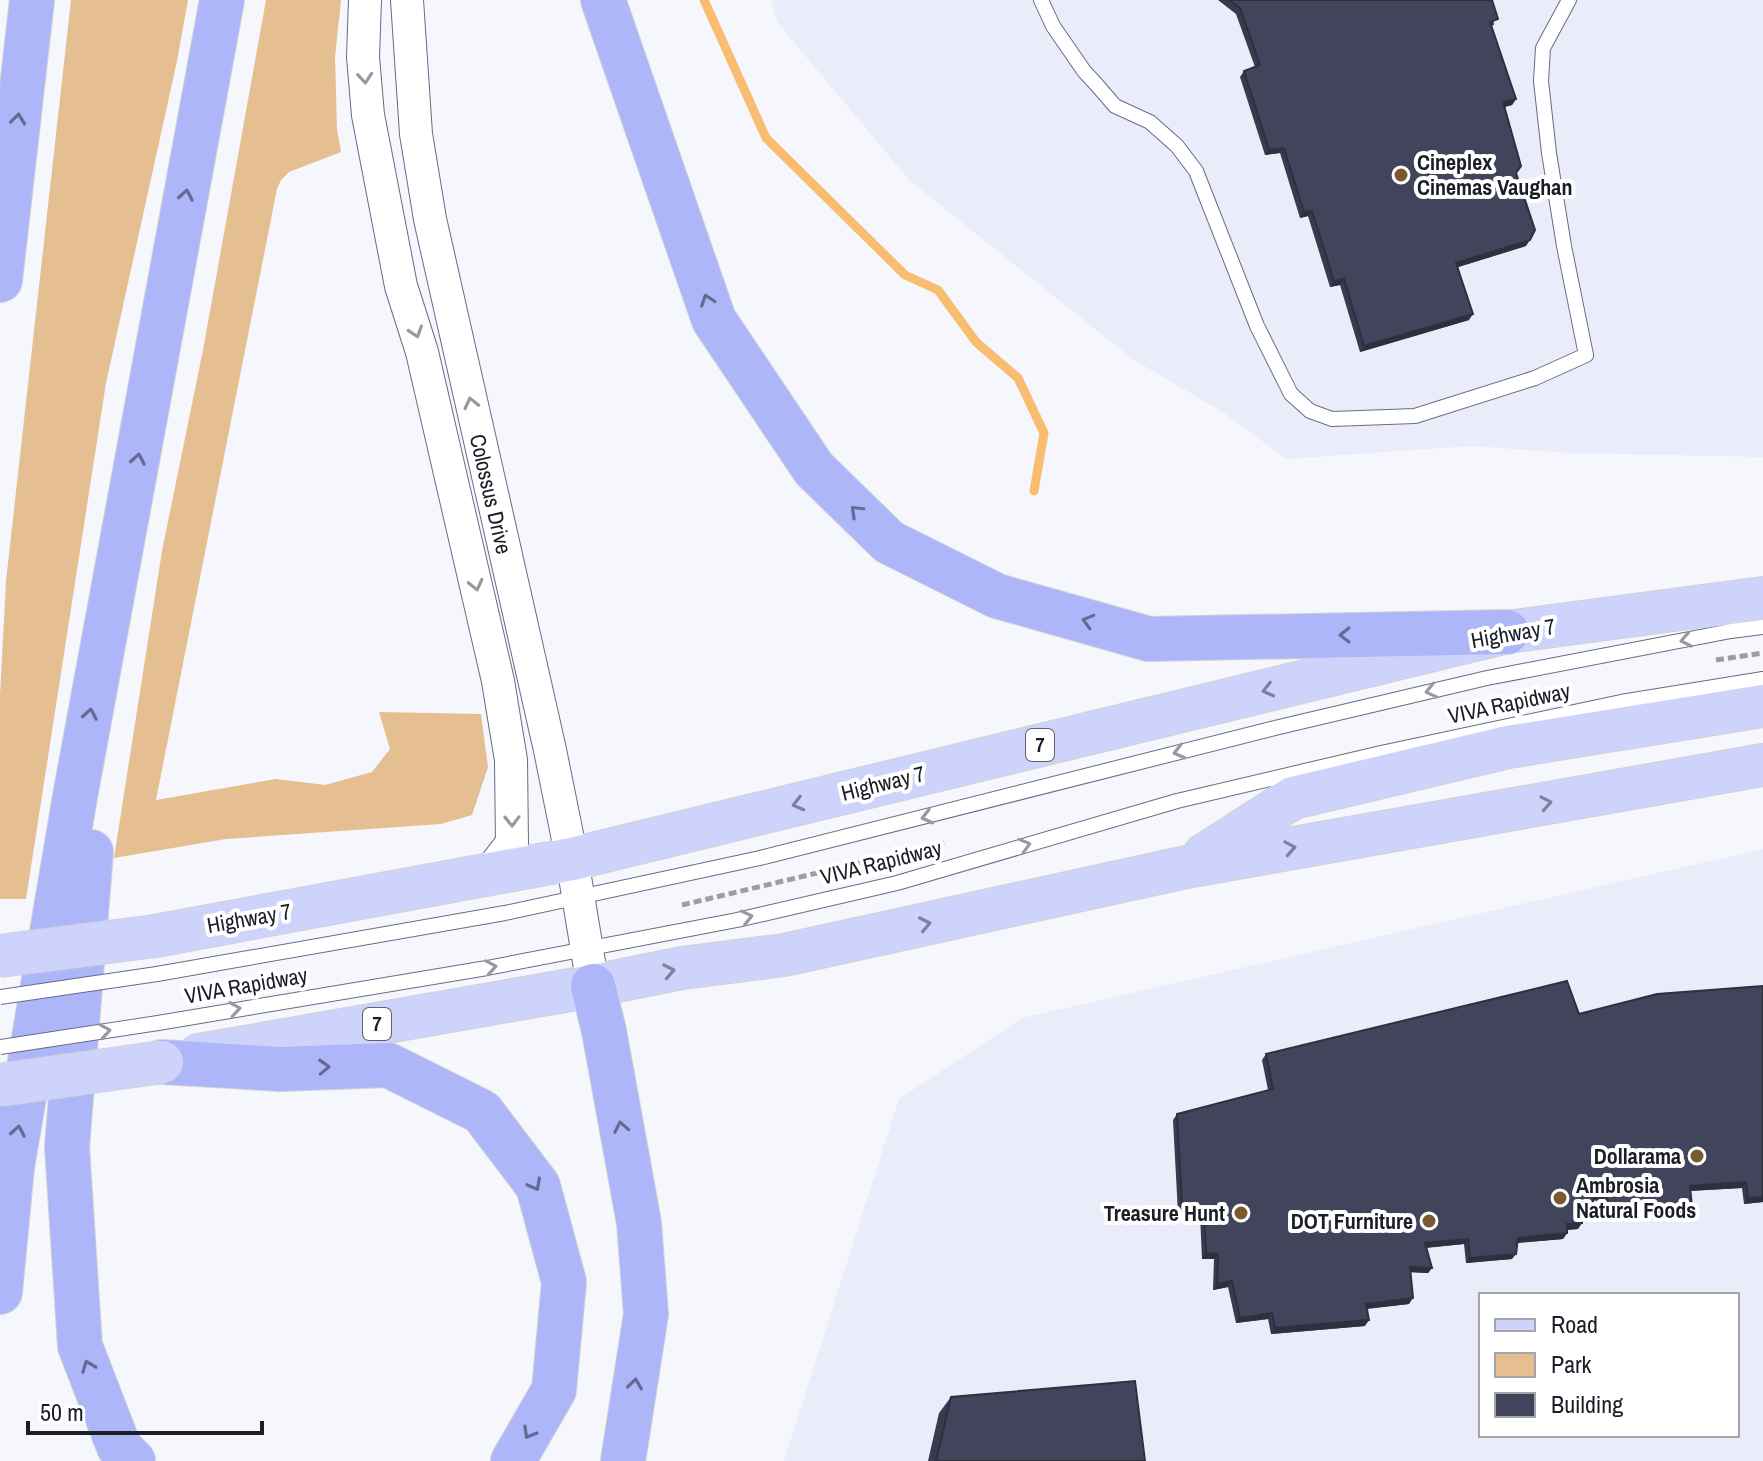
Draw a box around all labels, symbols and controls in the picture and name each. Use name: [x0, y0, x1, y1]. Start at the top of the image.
one-way arrow: [356, 72, 373, 85]
one-way arrow: [10, 112, 27, 125]
place label: Cineplex Cinemas Vaughan: [1417, 147, 1572, 202]
marker: Cineplex Cinemas Vaughan: [1392, 166, 1410, 184]
one-way arrow: [177, 189, 194, 202]
one-way arrow: [701, 294, 717, 308]
one-way arrow: [407, 325, 423, 339]
one-way arrow: [463, 397, 480, 411]
street label: Colossus Drive: [463, 431, 519, 557]
one-way arrow: [128, 452, 145, 465]
one-way arrow: [851, 506, 865, 520]
one-way arrow: [467, 578, 484, 591]
street label: Highway 7: [1468, 611, 1558, 655]
one-way arrow: [1081, 614, 1095, 630]
one-way arrow: [1338, 626, 1351, 643]
one-way arrow: [1680, 631, 1693, 648]
street label: VIVA Rapidway: [1445, 675, 1573, 731]
one-way arrow: [1262, 680, 1276, 697]
one-way arrow: [1425, 682, 1439, 699]
one-way arrow: [81, 707, 98, 721]
road number: 7: [1026, 729, 1054, 761]
one-way arrow: [1172, 743, 1186, 760]
street label: Highway 7: [838, 758, 928, 808]
one-way arrow: [791, 795, 805, 812]
one-way arrow: [1539, 796, 1553, 813]
one-way arrow: [920, 807, 934, 824]
one-way arrow: [503, 815, 521, 828]
street label: VIVA Rapidway: [817, 832, 945, 892]
one-way arrow: [1018, 838, 1032, 855]
one-way arrow: [1283, 841, 1297, 858]
street label: Highway 7: [204, 896, 294, 940]
one-way arrow: [739, 909, 753, 926]
one-way arrow: [917, 916, 931, 933]
street label: VIVA Rapidway: [182, 959, 310, 1011]
one-way arrow: [485, 959, 498, 976]
one-way arrow: [662, 963, 675, 980]
one-way arrow: [228, 1002, 242, 1019]
road number: 7: [363, 1008, 391, 1040]
one-way arrow: [98, 1023, 112, 1040]
one-way arrow: [318, 1059, 331, 1076]
one-way arrow: [614, 1120, 631, 1134]
one-way arrow: [8, 1124, 25, 1138]
place label: Dollarama: [1594, 1141, 1681, 1171]
marker: Dollarama: [1688, 1147, 1706, 1165]
place label: Ambrosia Natural Foods: [1576, 1170, 1696, 1225]
one-way arrow: [526, 1177, 541, 1191]
marker: Ambrosia Natural Foods: [1551, 1189, 1569, 1207]
place label: Treasure Hunt: [1104, 1198, 1225, 1228]
marker: Treasure Hunt: [1232, 1204, 1250, 1222]
place label: DOT Furniture: [1291, 1206, 1413, 1236]
marker: DOT Furniture: [1420, 1212, 1438, 1230]
legend: [1479, 1293, 1739, 1437]
text: Road: [1551, 1308, 1598, 1340]
text: Park: [1551, 1348, 1592, 1380]
one-way arrow: [81, 1360, 98, 1374]
one-way arrow: [626, 1377, 643, 1391]
scale bar: [28, 1385, 262, 1435]
text: Building: [1551, 1388, 1623, 1420]
text: 50 m: [40, 1396, 84, 1428]
one-way arrow: [523, 1424, 539, 1439]

